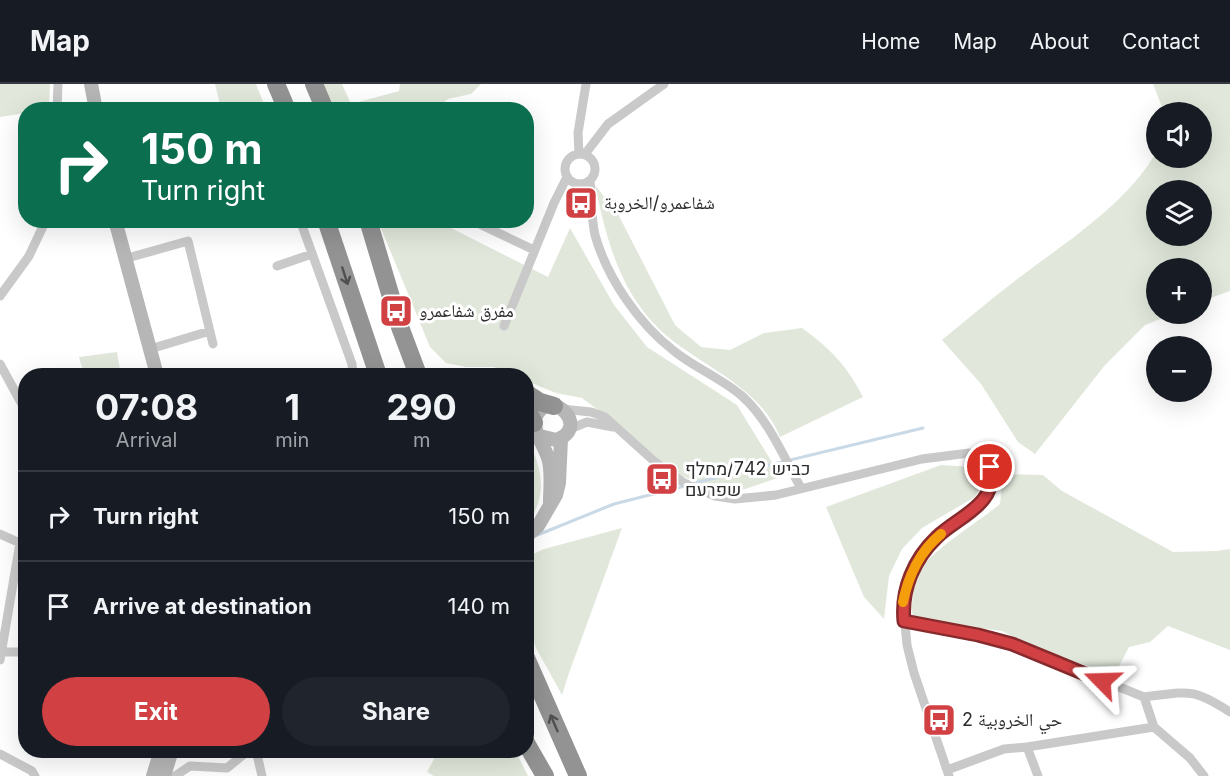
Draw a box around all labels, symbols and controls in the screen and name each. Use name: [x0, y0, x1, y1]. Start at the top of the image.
text: Map: [30, 24, 90, 58]
text: Home: [861, 29, 920, 54]
text: Map: [953, 29, 997, 54]
text: About: [1030, 29, 1089, 54]
text: Contact: [1122, 29, 1200, 54]
map controls: [1146, 102, 1212, 402]
button: sound: [1146, 102, 1212, 168]
text: 150 m: [141, 123, 263, 174]
icon: right: [42, 126, 120, 204]
text: Turn right: [141, 174, 265, 207]
button: layers: [1146, 180, 1212, 246]
bus stop icon: شفاعمرو/الخروبة: [563, 185, 599, 221]
place label: شفاعمرو/الخروبة: [604, 192, 715, 214]
button: +: [1146, 258, 1212, 324]
one-way arrow: [340, 266, 351, 285]
bus stop icon: مفرق شفاعمرو: [378, 293, 414, 329]
place label: مفرق شفاعمرو: [419, 300, 514, 322]
button: −: [1146, 336, 1212, 402]
text: 07:08: [95, 385, 198, 429]
text: 1: [285, 385, 300, 429]
text: 290: [387, 385, 457, 429]
text: Arrival: [116, 428, 177, 452]
text: min: [275, 428, 309, 452]
text: m: [413, 428, 430, 452]
pin: [964, 441, 1015, 492]
icon: arrive: [973, 450, 1006, 483]
place label: כביש 742/מחלף שפרעם: [685, 458, 811, 500]
bus stop icon: כביש 742/מחלף שפרעם: [644, 461, 680, 497]
icon: right: [42, 500, 75, 533]
text: Turn right: [93, 503, 199, 529]
text: 150 m: [448, 503, 510, 529]
icon: arrive: [42, 590, 75, 623]
text: Arrive at destination: [93, 593, 312, 619]
text: 140 m: [448, 593, 510, 619]
position arrow: [1070, 649, 1134, 713]
button: Exit: [42, 677, 270, 746]
button: Share: [282, 677, 510, 746]
bus stop icon: حي الخروبية 2: [921, 702, 957, 738]
place label: حي الخروبية 2: [962, 709, 1062, 735]
one-way arrow: [548, 714, 559, 732]

